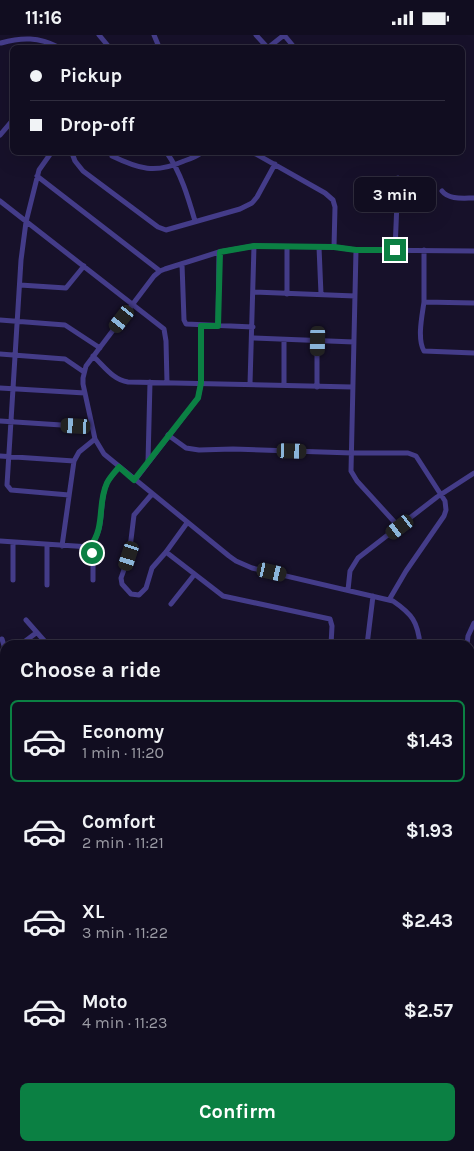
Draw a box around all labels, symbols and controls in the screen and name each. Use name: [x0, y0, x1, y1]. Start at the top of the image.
text: 11:16: [25, 7, 62, 29]
text: Pickup: [60, 65, 122, 87]
text: Drop-off: [60, 114, 135, 136]
callout: 3 min: [354, 177, 436, 213]
text: 3 min: [373, 185, 417, 204]
route end: [384, 239, 406, 261]
car: [106, 303, 137, 335]
car: [310, 326, 325, 356]
car: [60, 418, 91, 434]
car: [276, 443, 307, 459]
car: [383, 512, 416, 542]
car: [117, 539, 140, 573]
route start: [81, 542, 103, 564]
car: [255, 561, 288, 583]
text: Choose a ride: [20, 657, 161, 683]
icon: car: [22, 719, 67, 764]
text: Economy: [82, 721, 164, 743]
text: $1.43: [406, 730, 453, 752]
text: 1 min · 11:20: [82, 743, 164, 762]
icon: car: [22, 809, 67, 854]
text: Comfort: [82, 811, 156, 833]
text: $1.93: [406, 820, 453, 842]
text: 2 min · 11:21: [82, 833, 164, 852]
icon: car: [22, 899, 67, 944]
text: XL: [82, 901, 104, 923]
text: $2.43: [401, 910, 453, 932]
text: 3 min · 11:22: [82, 923, 168, 942]
icon: car: [22, 989, 67, 1034]
text: Moto: [82, 991, 128, 1013]
text: $2.57: [404, 1000, 453, 1022]
text: 4 min · 11:23: [82, 1013, 168, 1032]
button: Confirm: [20, 1083, 455, 1141]

